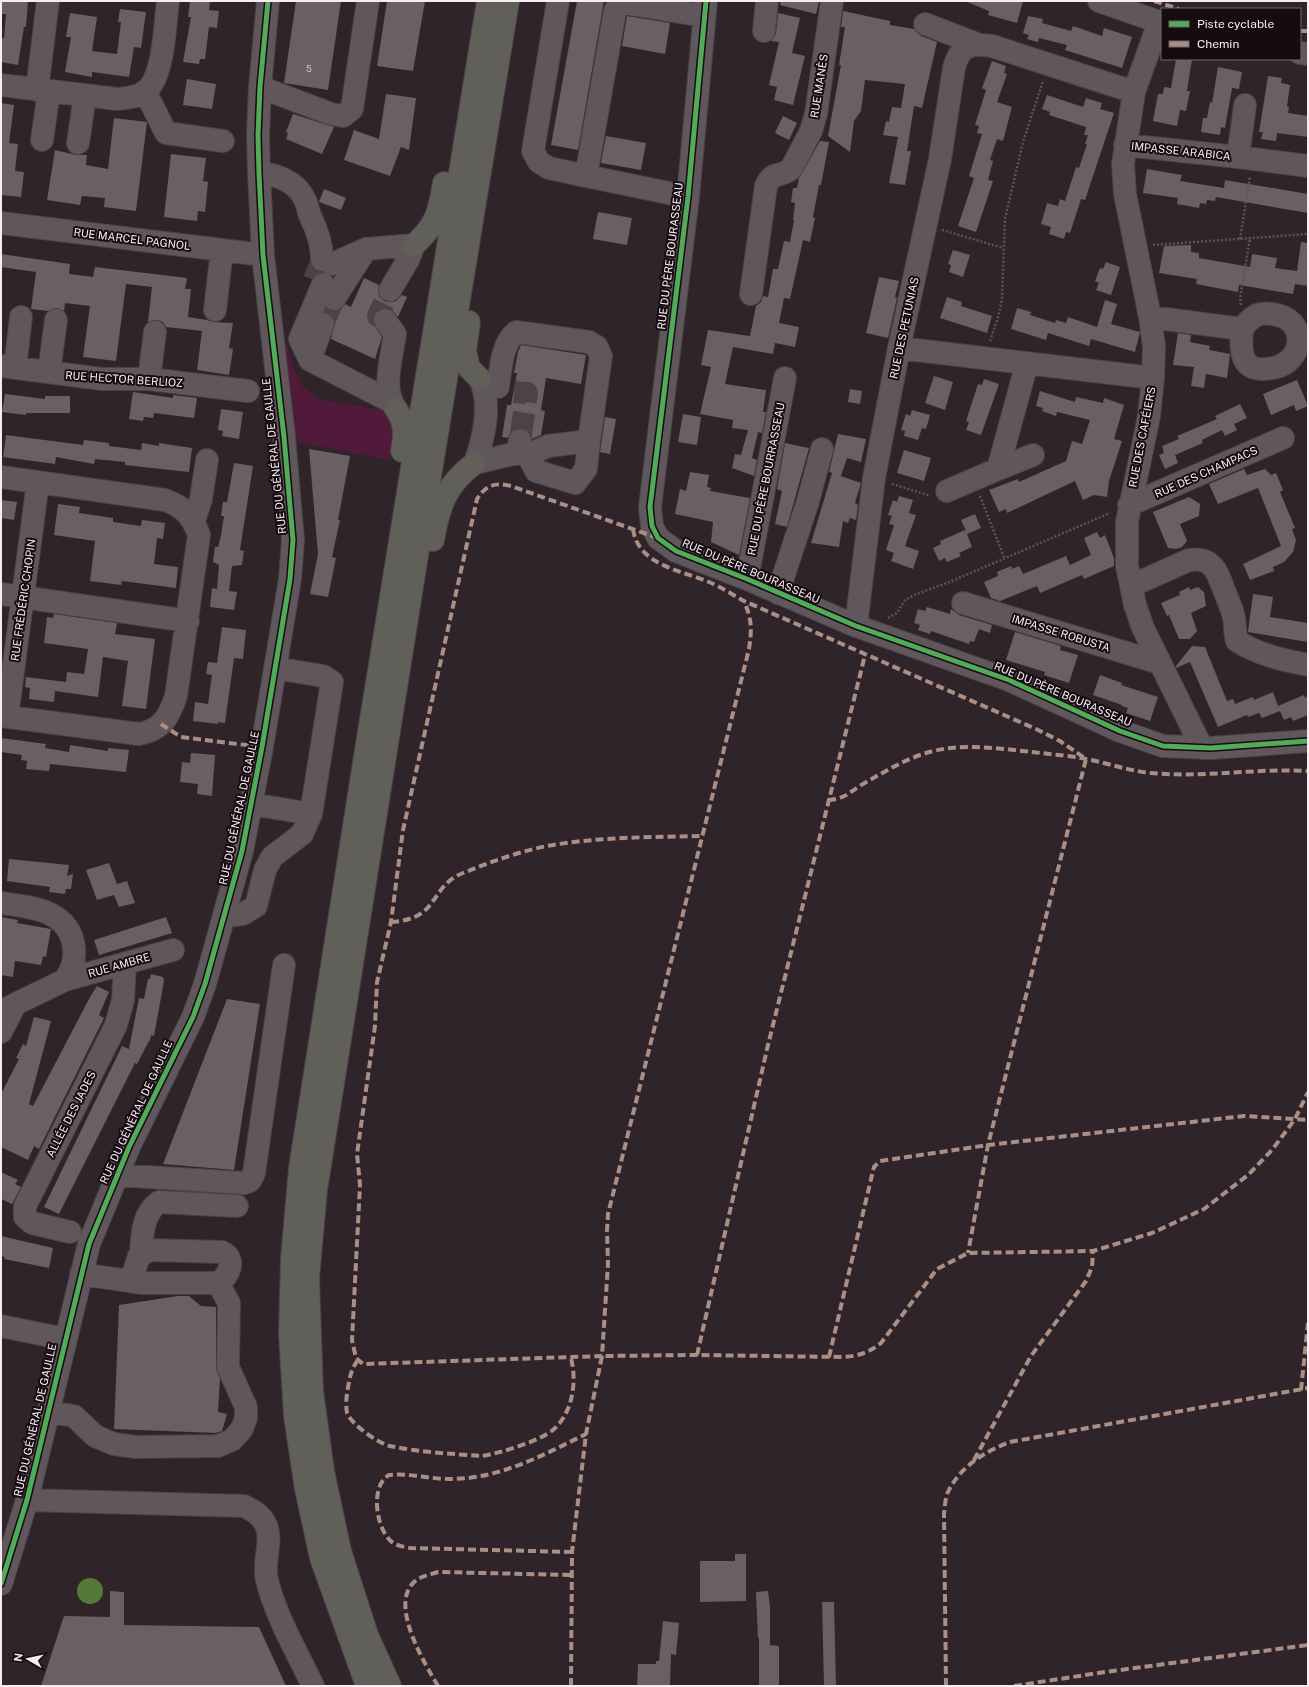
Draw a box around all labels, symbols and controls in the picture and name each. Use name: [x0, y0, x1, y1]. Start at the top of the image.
legend: [1161, 8, 1301, 60]
text: Piste cyclable: [1197, 17, 1274, 31]
text: Chemin: [1197, 37, 1239, 51]
street label: RUE MANÈS: [807, 53, 830, 119]
house number: 5: [306, 63, 312, 74]
street label: IMPASSE ARABICA: [1131, 140, 1232, 162]
street label: RUE DU PÈRE BOURASSEAU: [654, 182, 685, 330]
street label: RUE MARCEL PAGNOL: [73, 226, 191, 252]
street label: RUE DES PETUNIAS: [887, 276, 921, 380]
street label: RUE HECTOR BERLIOZ: [65, 369, 183, 389]
street label: RUE DU GÉNÉRAL DE GAULLE: [259, 377, 288, 535]
street label: RUE DES CAFÉIERS: [1125, 385, 1158, 488]
street label: RUE DU PÈRE BOURRASSEAU: [744, 401, 787, 556]
street label: RUE DES CHAMPACS: [1153, 444, 1259, 500]
street label: RUE DU PÈRE BOURASSEAU: [681, 536, 822, 605]
street label: RUE FRÉDÉRIC CHOPIN: [7, 538, 38, 662]
street label: IMPASSE ROBUSTA: [1010, 612, 1112, 654]
street label: RUE DU PÈRE BOURASSEAU: [993, 659, 1134, 728]
street label: RUE DU GÉNÉRAL DE GAULLE: [216, 730, 261, 886]
street label: RUE AMBRE: [87, 950, 151, 980]
street label: RUE DU GÉNÉRAL DE GAULLE: [97, 1038, 175, 1186]
street label: ALLÉE DES JADES: [43, 1068, 98, 1159]
street label: RUE DU GÉNÉRAL DE GAULLE: [11, 1342, 59, 1498]
north arrow: [8, 1639, 48, 1679]
text: N: [12, 1652, 25, 1663]

